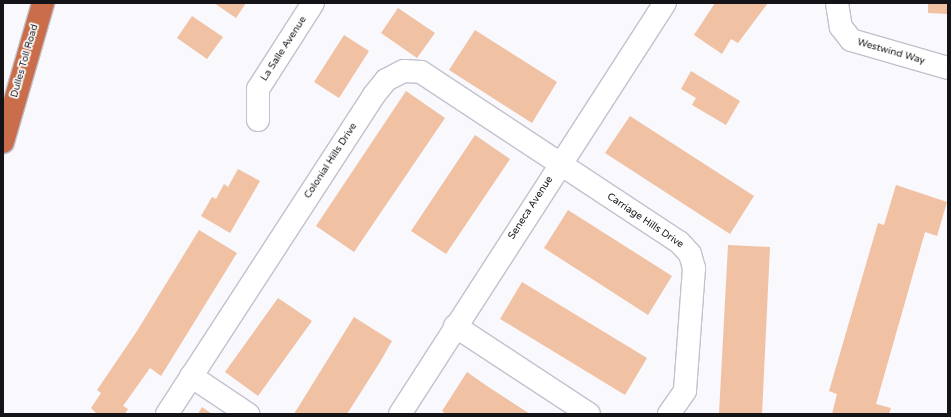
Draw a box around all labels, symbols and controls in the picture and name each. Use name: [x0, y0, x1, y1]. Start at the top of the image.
street label: La Salle Avenue: [259, 14, 309, 84]
street label: Dulles Toll Road: [9, 23, 41, 99]
street label: Westwind Way: [856, 37, 926, 67]
street label: Colonial Hills Drive: [302, 121, 360, 201]
street label: Seneca Avenue: [506, 174, 556, 242]
street label: Carriage Hills Drive: [604, 191, 686, 251]

